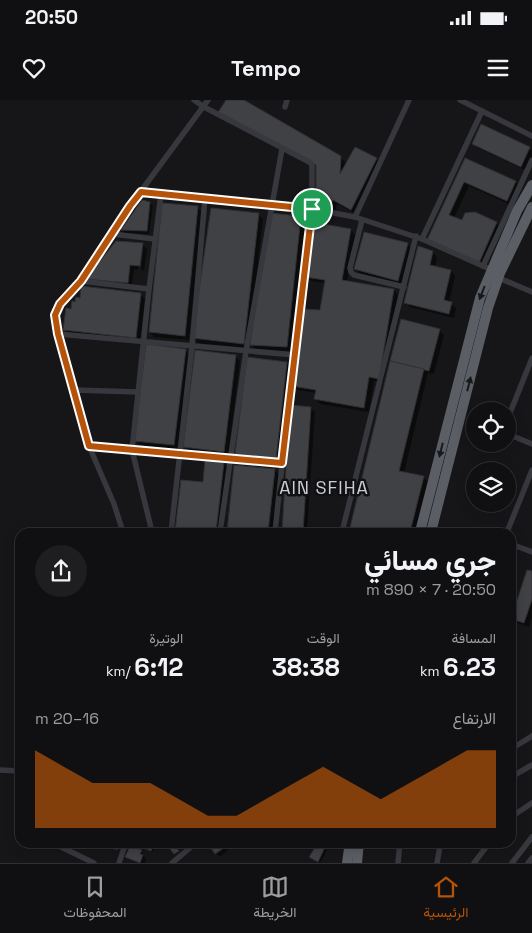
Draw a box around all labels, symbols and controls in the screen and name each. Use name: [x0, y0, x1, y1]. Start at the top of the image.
text: 20:50: [25, 5, 78, 30]
icon: heart: [20, 54, 48, 82]
text: Tempo: [231, 54, 301, 82]
icon: menu: [484, 54, 512, 82]
pin: [291, 188, 333, 230]
icon: arrive: [298, 195, 326, 223]
one-way arrow: [478, 285, 486, 300]
one-way arrow: [465, 376, 473, 391]
map controls: [466, 402, 516, 512]
button: locate: [466, 402, 516, 452]
one-way arrow: [437, 442, 445, 457]
button: layers: [466, 462, 516, 512]
district label: AIN SFIHA: [279, 476, 369, 499]
text: جري مسائي: [364, 542, 496, 578]
button: share: [35, 545, 87, 597]
text: 20:50 · 7 × 890 m: [366, 579, 496, 600]
text: الوتيرة: [149, 629, 183, 647]
text: الوقت: [307, 629, 340, 647]
text: المسافة: [452, 629, 496, 647]
text: 6:12: [134, 651, 183, 683]
text: 38:38: [272, 651, 340, 683]
text: 6.23: [443, 651, 496, 683]
text: /km: [106, 662, 134, 680]
text: km: [420, 662, 443, 680]
text: 16–20 m: [35, 708, 99, 729]
text: الارتفاع: [453, 708, 496, 729]
tab: المحفوظات: [63, 873, 126, 925]
tab: الخريطة: [253, 873, 297, 925]
tab: الرئيسية: [423, 873, 469, 925]

